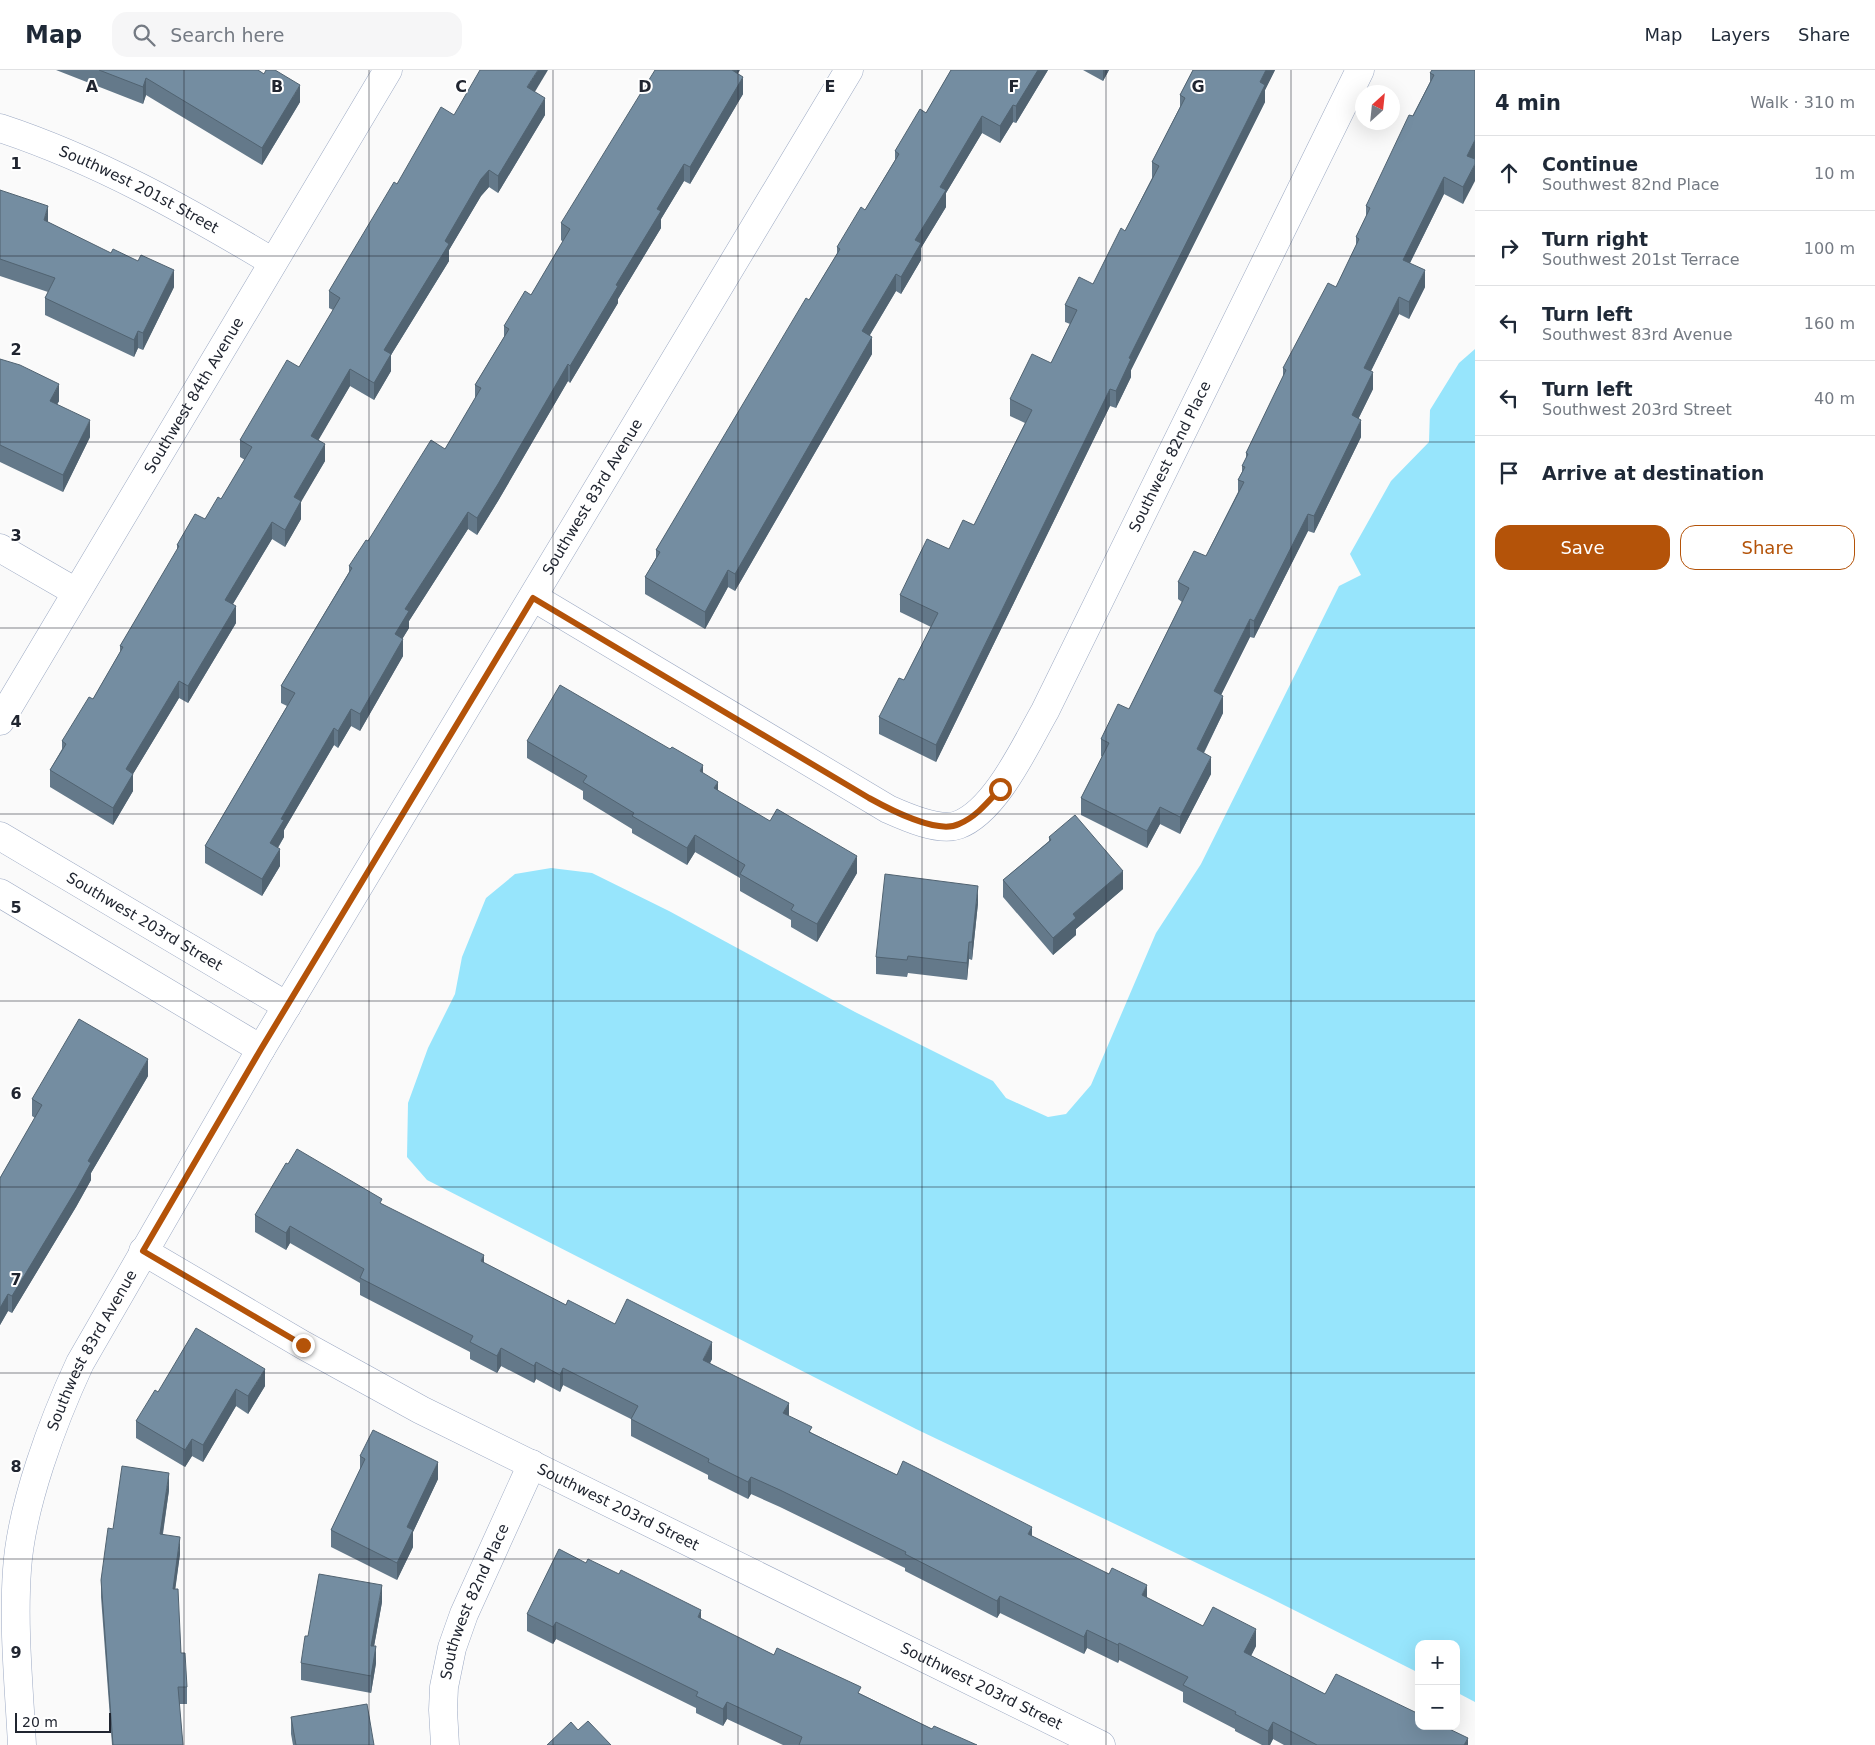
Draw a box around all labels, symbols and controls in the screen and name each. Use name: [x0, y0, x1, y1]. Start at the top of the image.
search box: [112, 12, 462, 57]
text: Map: [25, 21, 82, 49]
icon: search: [130, 21, 158, 49]
text: Search here: [170, 24, 284, 46]
text: Map: [1644, 24, 1682, 45]
text: Layers: [1710, 24, 1770, 45]
text: Share: [1798, 24, 1850, 45]
text: A: [86, 77, 99, 96]
text: B: [271, 77, 283, 96]
text: C: [455, 77, 467, 96]
text: D: [638, 77, 652, 96]
text: E: [825, 77, 835, 96]
text: F: [1009, 77, 1019, 96]
text: G: [1191, 77, 1205, 96]
north arrow: [1355, 85, 1400, 130]
text: 4 min: [1495, 91, 1561, 115]
text: Walk · 310 m: [1750, 93, 1855, 112]
street label: Southwest 201st Street: [56, 142, 222, 237]
text: Continue: [1542, 153, 1638, 175]
text: 1: [10, 154, 22, 173]
icon: ahead: [1495, 159, 1523, 187]
text: 10 m: [1814, 164, 1855, 183]
text: Southwest 82nd Place: [1542, 175, 1719, 194]
text: Turn right: [1542, 228, 1648, 250]
icon: right: [1495, 234, 1523, 262]
text: 100 m: [1804, 239, 1855, 258]
text: Southwest 201st Terrace: [1542, 250, 1740, 269]
text: Turn left: [1542, 303, 1633, 325]
icon: left: [1495, 309, 1523, 337]
street label: Southwest 84th Avenue: [141, 314, 248, 477]
text: 160 m: [1804, 314, 1855, 333]
text: Southwest 83rd Avenue: [1542, 325, 1732, 344]
text: 2: [10, 340, 22, 359]
street label: Southwest 82nd Place: [1125, 378, 1215, 535]
text: Turn left: [1542, 378, 1633, 400]
icon: left: [1495, 384, 1523, 412]
text: 40 m: [1814, 389, 1855, 408]
text: Southwest 203rd Street: [1542, 400, 1732, 419]
street label: Southwest 83rd Avenue: [539, 416, 646, 578]
icon: arrive: [1495, 459, 1523, 487]
text: Arrive at destination: [1542, 462, 1764, 484]
button: Save: [1495, 525, 1670, 570]
button: Share: [1680, 525, 1855, 570]
text: 3: [10, 526, 22, 545]
text: 4: [10, 712, 22, 731]
route start: [989, 778, 1012, 801]
street label: Southwest 203rd Street: [63, 868, 226, 975]
text: 5: [10, 898, 22, 917]
text: 6: [10, 1084, 22, 1103]
street label: Southwest 83rd Avenue: [43, 1267, 141, 1433]
text: 7: [10, 1270, 22, 1289]
route end: [292, 1334, 315, 1357]
text: 8: [10, 1457, 22, 1476]
street label: Southwest 203rd Street: [534, 1460, 702, 1555]
street label: Southwest 82nd Place: [437, 1521, 513, 1681]
street label: Southwest 203rd Street: [898, 1639, 1065, 1734]
map controls: [1415, 1640, 1460, 1730]
button: +: [1415, 1640, 1460, 1685]
text: 9: [10, 1643, 22, 1662]
button: −: [1415, 1685, 1460, 1730]
scale bar: [15, 1710, 111, 1733]
text: 20 m: [22, 1714, 58, 1730]

